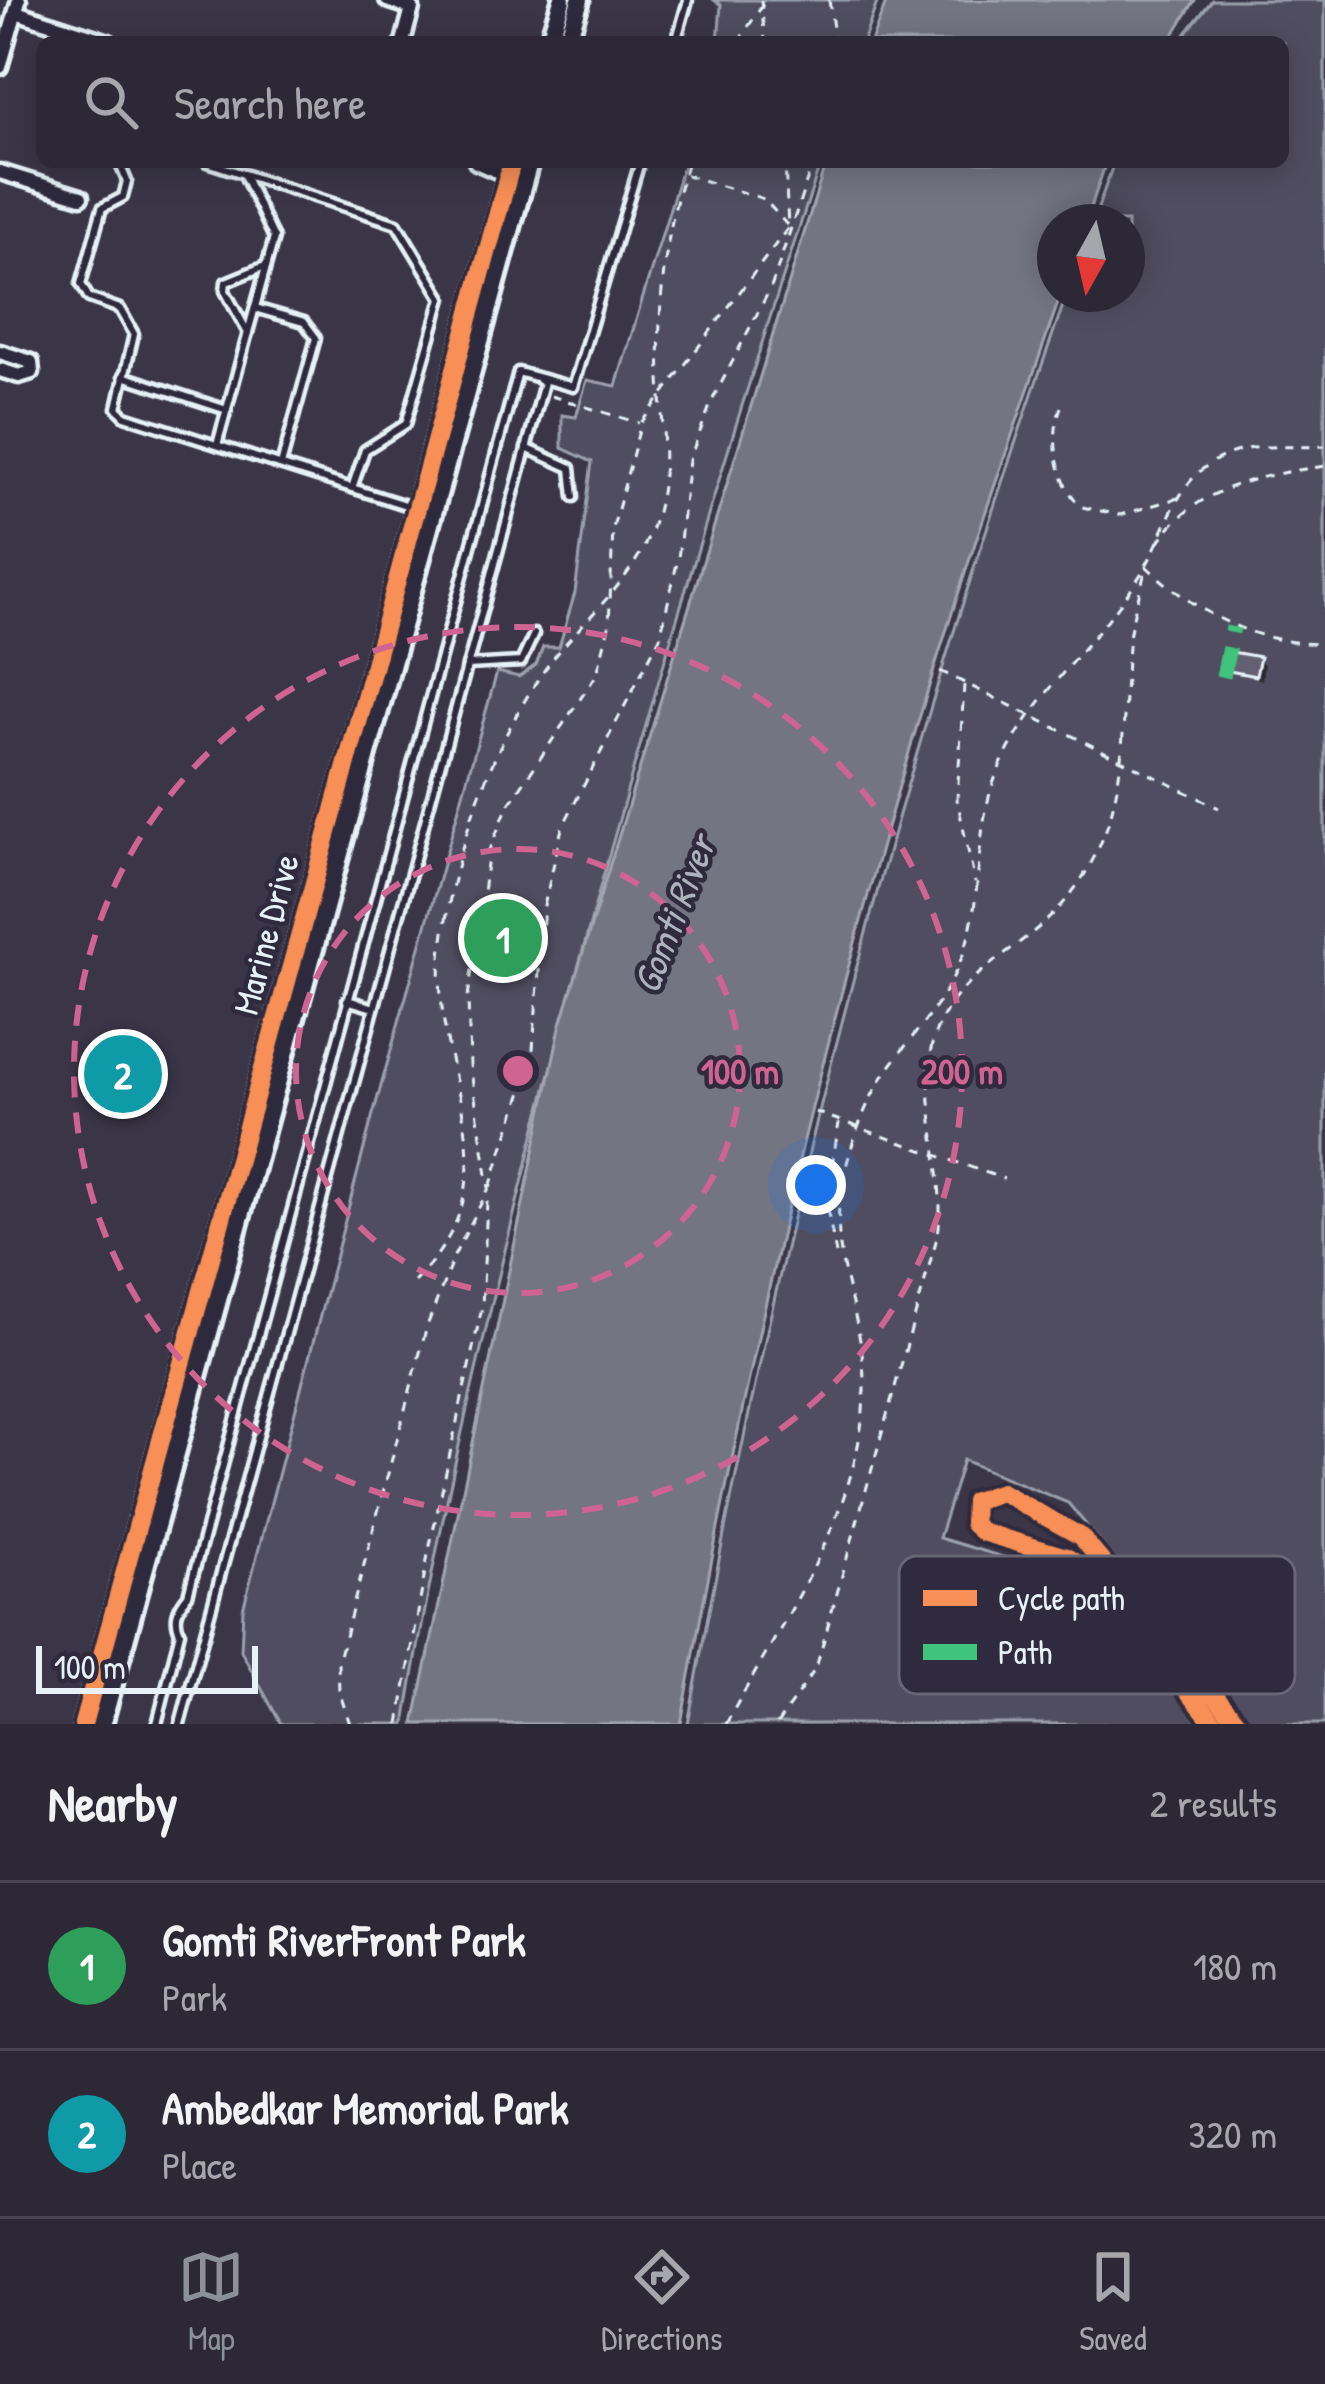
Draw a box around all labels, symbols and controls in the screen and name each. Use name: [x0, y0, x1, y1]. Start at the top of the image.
search box: [36, 36, 1289, 168]
icon: search: [78, 69, 144, 135]
text: Search here: [174, 72, 366, 133]
north arrow: [1037, 204, 1145, 312]
water label: Gomti River: [619, 824, 729, 1000]
street label: Marine Drive: [220, 848, 310, 1020]
pin: 1: [464, 893, 542, 983]
pin: 2: [84, 1029, 162, 1119]
text: 100 m: [701, 1046, 779, 1095]
text: 200 m: [921, 1046, 1003, 1095]
centre of rings: [497, 1050, 539, 1092]
your location: [786, 1155, 846, 1215]
legend: [899, 1556, 1295, 1694]
text: Cycle path: [998, 1576, 1125, 1621]
text: Path: [998, 1630, 1052, 1674]
scale bar: [36, 1640, 258, 1693]
text: 100 m: [54, 1645, 126, 1689]
text: Nearby: [48, 1768, 178, 1837]
text: 2 results: [1150, 1776, 1277, 1829]
text: Gomti RiverFront Park: [162, 1909, 526, 1970]
text: 1: [80, 1939, 94, 1992]
text: 180 m: [1193, 1939, 1277, 1992]
text: Park: [162, 1970, 227, 2023]
text: Ambedkar Memorial Park: [162, 2077, 569, 2138]
text: 2: [78, 2107, 96, 2160]
text: 320 m: [1188, 2107, 1277, 2160]
text: Place: [162, 2138, 237, 2191]
tab: Map: [178, 2244, 244, 2360]
tab: Directions: [601, 2244, 723, 2360]
tab: Saved: [1079, 2244, 1147, 2360]

